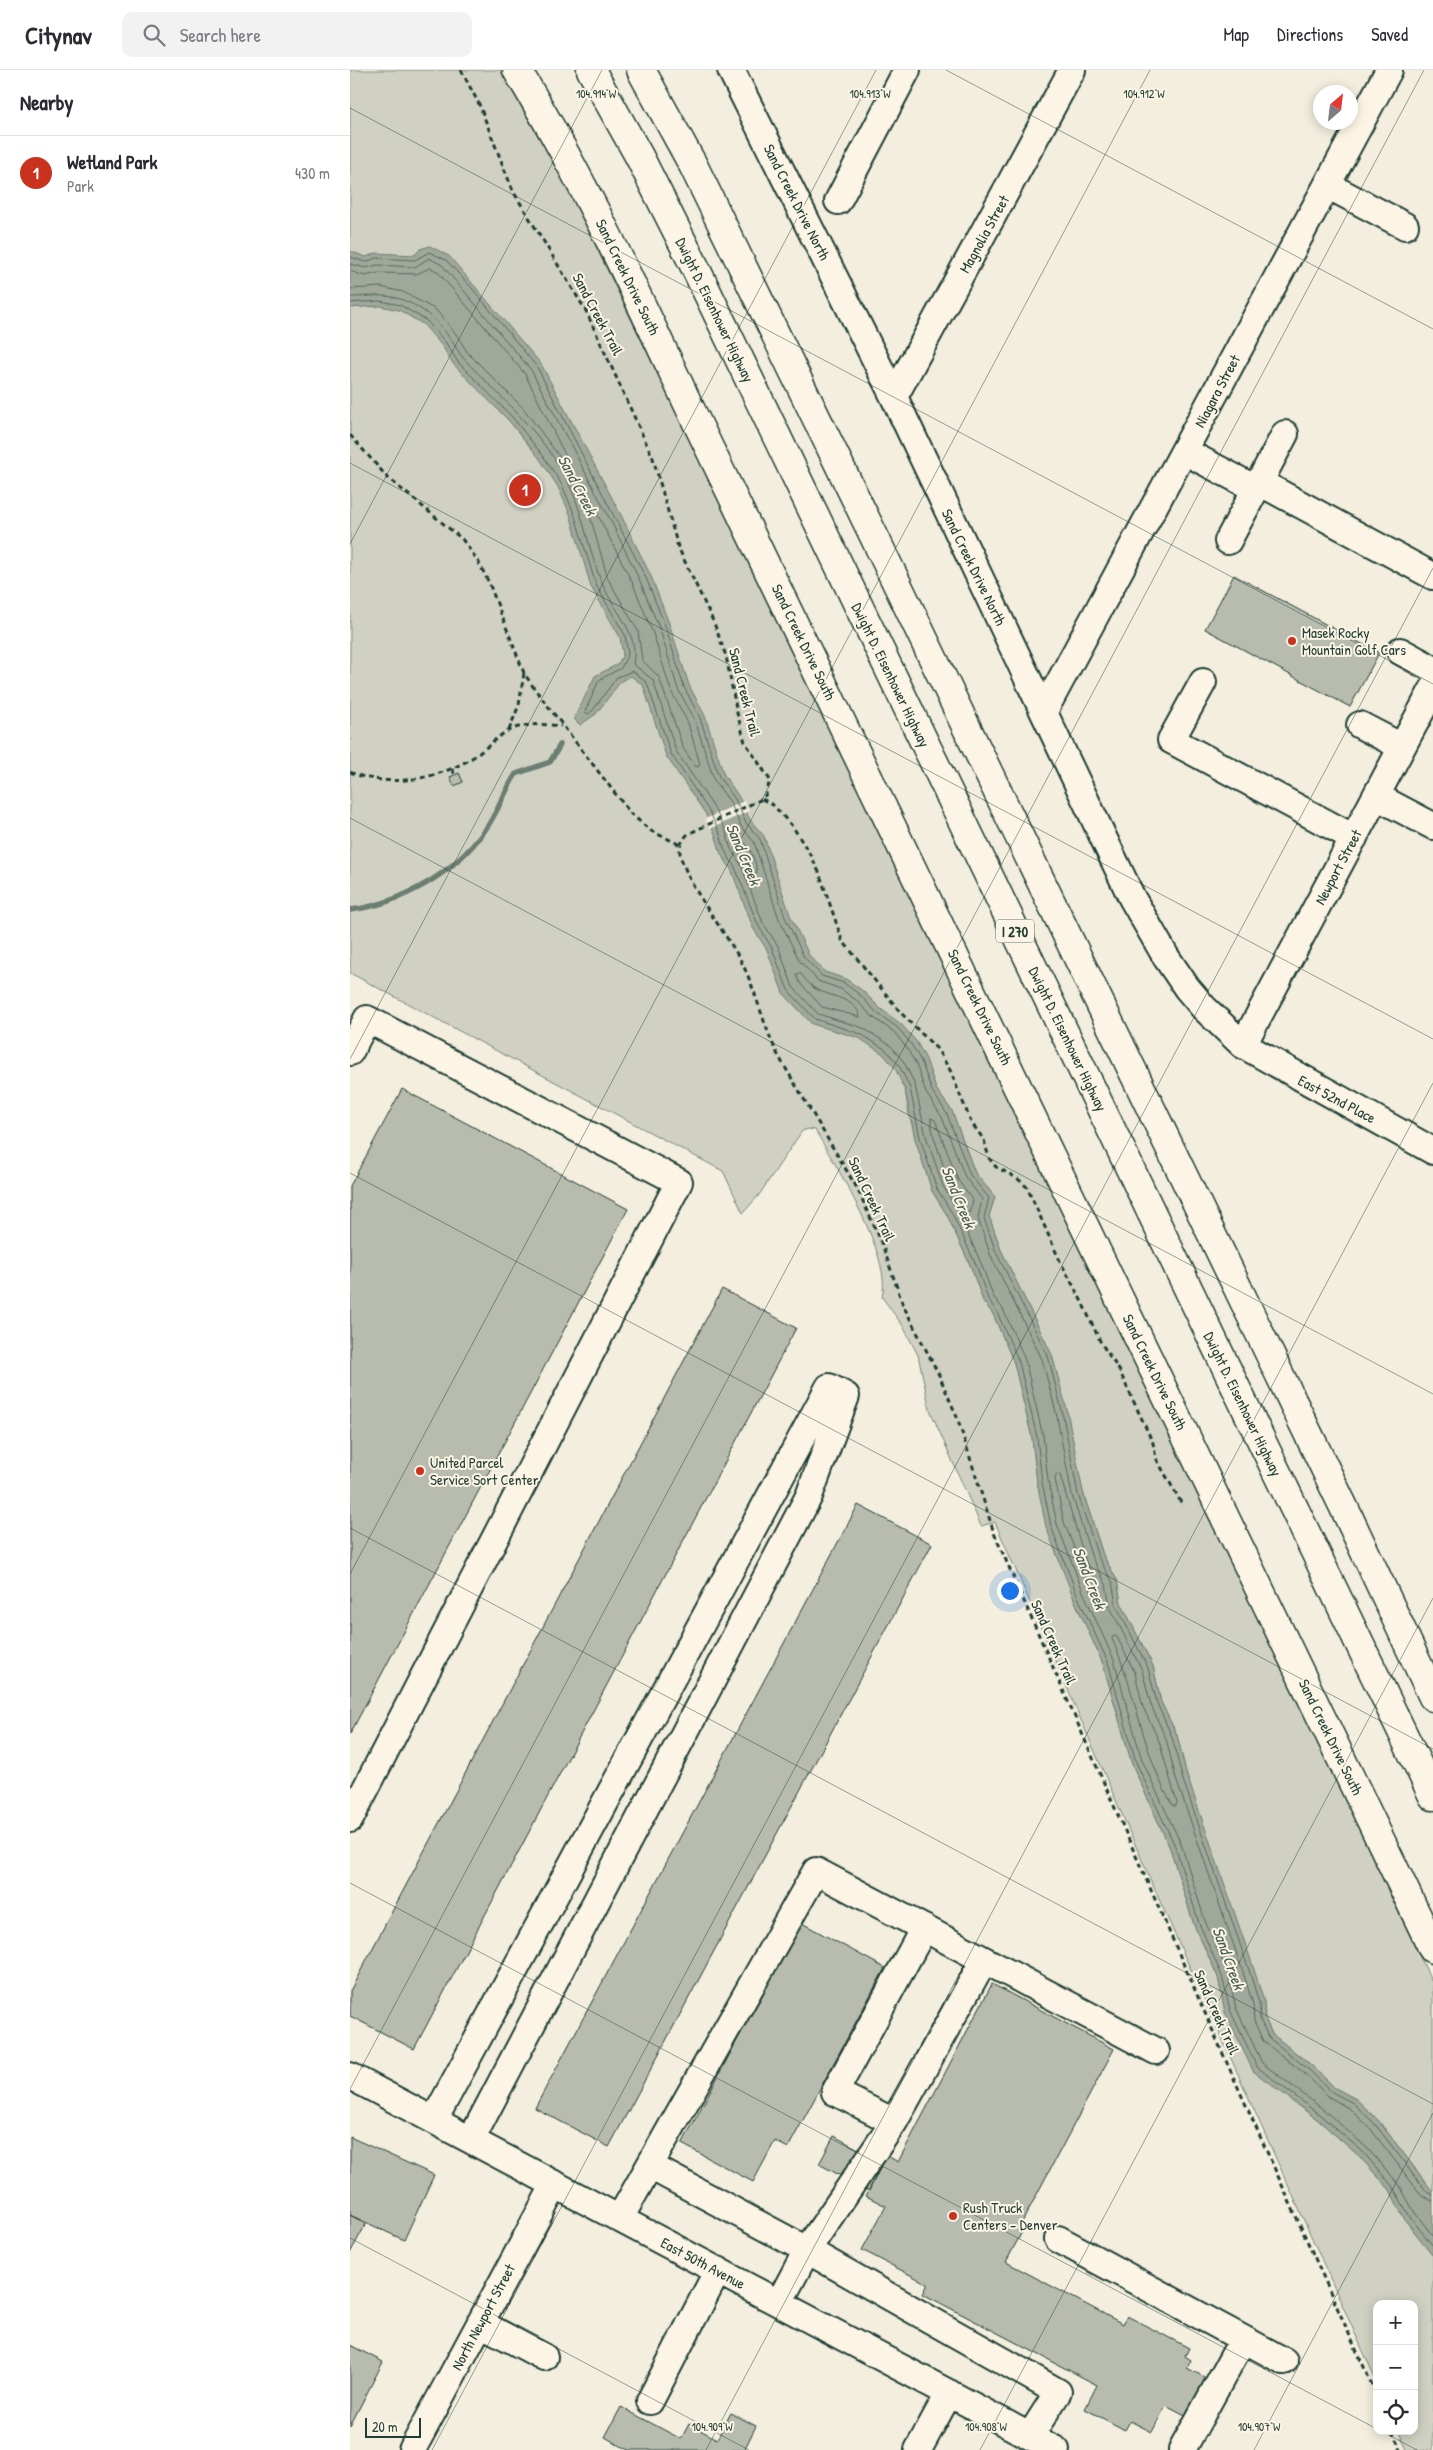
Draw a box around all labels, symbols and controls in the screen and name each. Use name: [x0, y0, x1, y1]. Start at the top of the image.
search box: [122, 12, 472, 57]
text: Citynav: [25, 19, 92, 51]
icon: search: [140, 21, 168, 49]
text: Search here: [180, 22, 261, 48]
text: Map: [1224, 22, 1249, 47]
text: Directions: [1277, 22, 1343, 47]
text: Saved: [1371, 22, 1408, 47]
text: 104.914°W: [576, 85, 617, 102]
text: 104.913°W: [849, 85, 891, 102]
text: 104.912°W: [1123, 85, 1165, 102]
north arrow: [1313, 85, 1358, 130]
text: Nearby: [20, 88, 73, 117]
street label: Sand Creek Drive North: [759, 140, 835, 264]
text: Wetland Park: [67, 149, 157, 175]
text: 1: [33, 162, 39, 184]
text: 430 m: [295, 162, 330, 184]
text: Park: [67, 175, 94, 197]
street label: Magnolia Street: [954, 191, 1014, 277]
street label: Sand Creek Drive South: [591, 216, 665, 338]
street label: Dwight D. Eisenhower Highway: [671, 234, 759, 386]
street label: Sand Creek Trail: [567, 269, 629, 359]
street label: Niagara Street: [1189, 350, 1245, 431]
water label: Sand Creek: [553, 451, 604, 520]
pin: 1: [509, 471, 541, 509]
street label: Sand Creek Drive North: [937, 505, 1011, 629]
street label: Sand Creek Drive South: [767, 581, 841, 703]
street label: Dwight D. Eisenhower Highway: [847, 599, 935, 751]
place label: Masek Rocky Mountain Golf Cars: [1302, 622, 1406, 660]
marker: Masek Rocky Mountain Golf Cars: [1286, 635, 1298, 647]
street label: Sand Creek Trail: [724, 646, 766, 738]
water label: Sand Creek: [721, 820, 767, 889]
street label: Newport Street: [1309, 825, 1367, 908]
road number: I 270: [996, 919, 1034, 942]
street label: Sand Creek Drive South: [943, 946, 1017, 1068]
street label: Dwight D. Eisenhower Highway: [1024, 963, 1112, 1115]
street label: East 52nd Place: [1294, 1070, 1380, 1128]
street label: Sand Creek Trail: [843, 1154, 901, 1244]
water label: Sand Creek: [937, 1163, 982, 1233]
street label: Sand Creek Drive South: [1118, 1311, 1192, 1433]
street label: Dwight D. Eisenhower Highway: [1199, 1328, 1287, 1480]
place label: United Parcel Service Sort Center: [430, 1452, 539, 1490]
marker: United Parcel Service Sort Center: [414, 1465, 426, 1477]
water label: Sand Creek: [1068, 1544, 1112, 1614]
your location: [997, 1578, 1023, 1604]
street label: Sand Creek Trail: [1026, 1596, 1082, 1688]
street label: Sand Creek Drive South: [1294, 1676, 1368, 1798]
water label: Sand Creek: [1208, 1924, 1251, 1994]
street label: Sand Creek Trail: [1189, 1966, 1245, 2058]
place label: Rush Truck Centers – Denver: [963, 2197, 1058, 2235]
marker: Rush Truck Centers – Denver: [947, 2210, 959, 2222]
street label: East 50th Avenue: [657, 2232, 749, 2294]
street label: North Newport Street: [446, 2260, 520, 2374]
map controls: [1373, 2300, 1418, 2435]
button: +: [1373, 2300, 1418, 2345]
button: −: [1373, 2345, 1418, 2390]
button: locate: [1373, 2390, 1418, 2435]
scale bar: [365, 2415, 421, 2438]
text: 20 m: [372, 2417, 398, 2436]
text: 104.909°W: [691, 2418, 733, 2435]
text: 104.908°W: [965, 2418, 1008, 2435]
text: 104.907°W: [1238, 2418, 1281, 2435]

